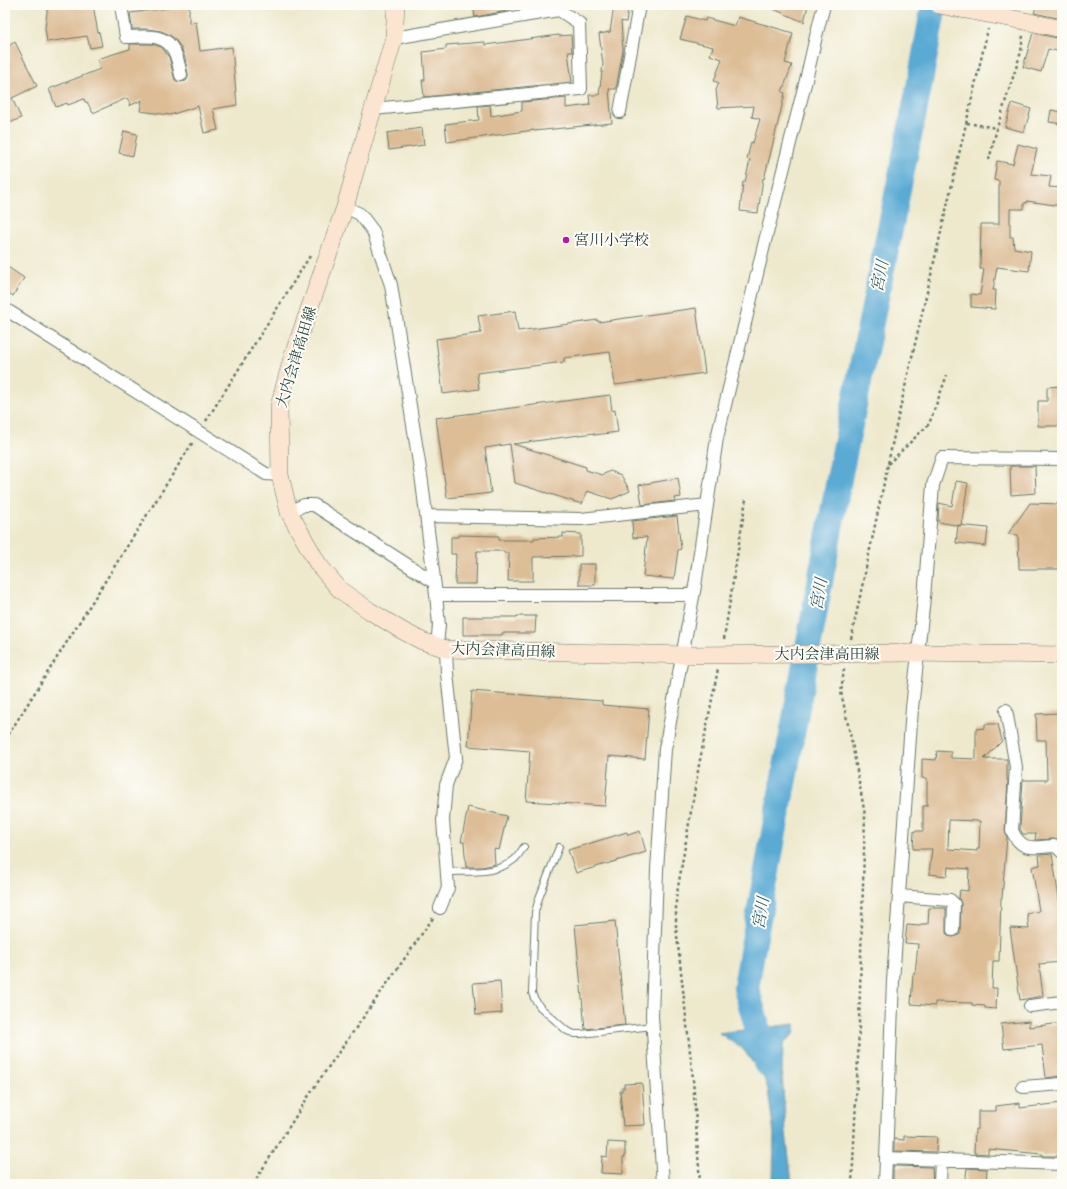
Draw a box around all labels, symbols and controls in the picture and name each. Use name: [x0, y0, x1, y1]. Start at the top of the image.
place label: 宮川小学校: [574, 231, 649, 249]
marker: 宮川小学校: [561, 235, 571, 245]
water label: 宮川: [867, 257, 892, 294]
street label: 大内会津高田線: [272, 304, 320, 410]
water label: 宮川: [806, 575, 831, 612]
street label: 大内会津高田線: [450, 639, 556, 661]
street label: 大内会津高田線: [774, 645, 880, 663]
water label: 宮川: [748, 894, 773, 931]

